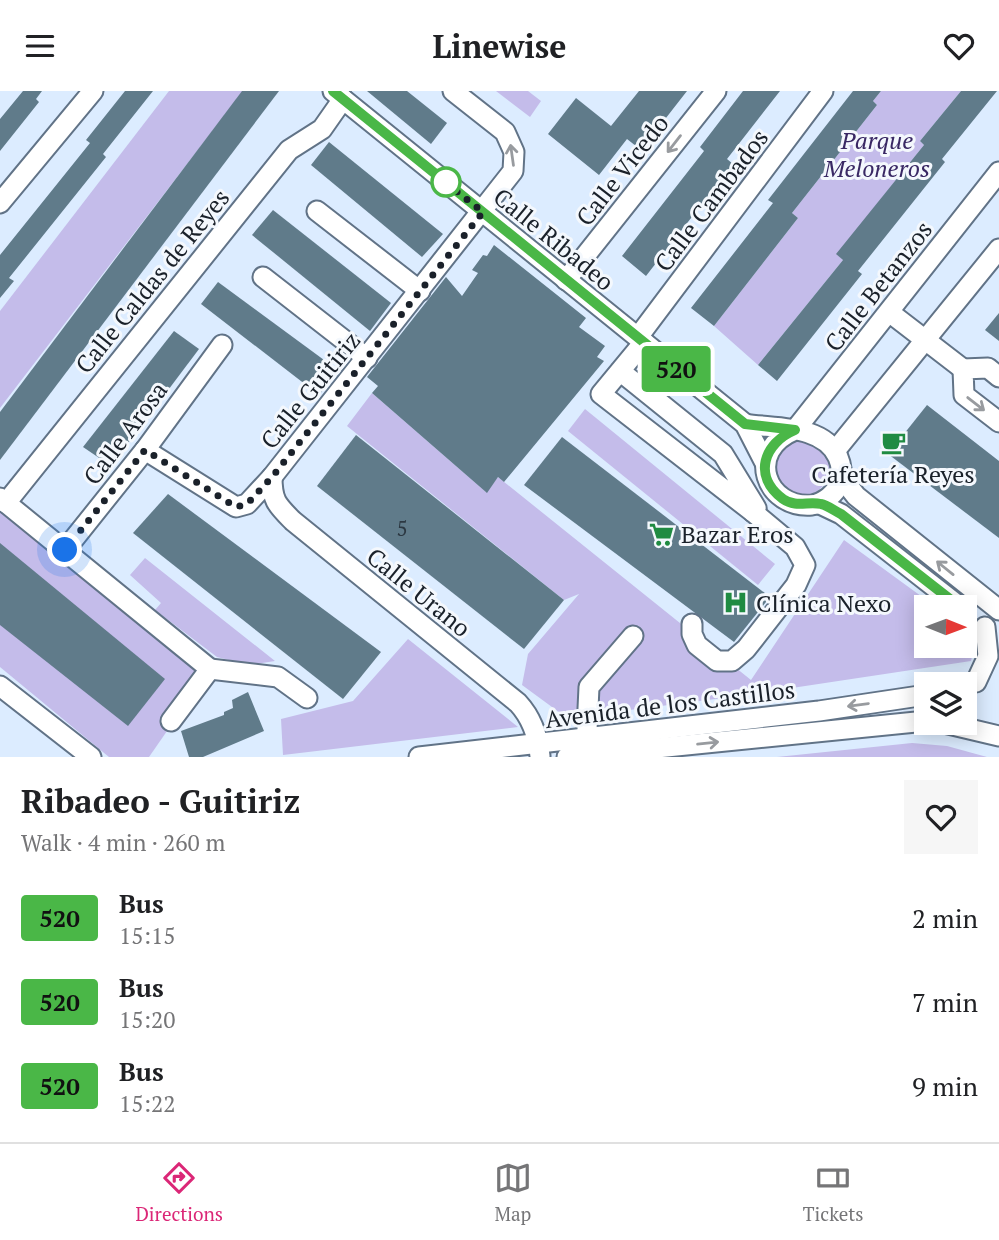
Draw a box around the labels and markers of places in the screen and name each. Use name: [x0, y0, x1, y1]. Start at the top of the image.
unlabelled marker: [431, 167, 461, 197]
cafe icon: Cafetería Reyes: [879, 429, 907, 457]
place label: Cafetería Reyes: [811, 458, 975, 490]
place label: Bazar Eros: [681, 518, 794, 550]
supermarket icon: Bazar Eros: [647, 520, 675, 548]
place label: Clínica Nexo: [756, 587, 891, 619]
hospital icon: Clínica Nexo: [722, 589, 750, 617]

